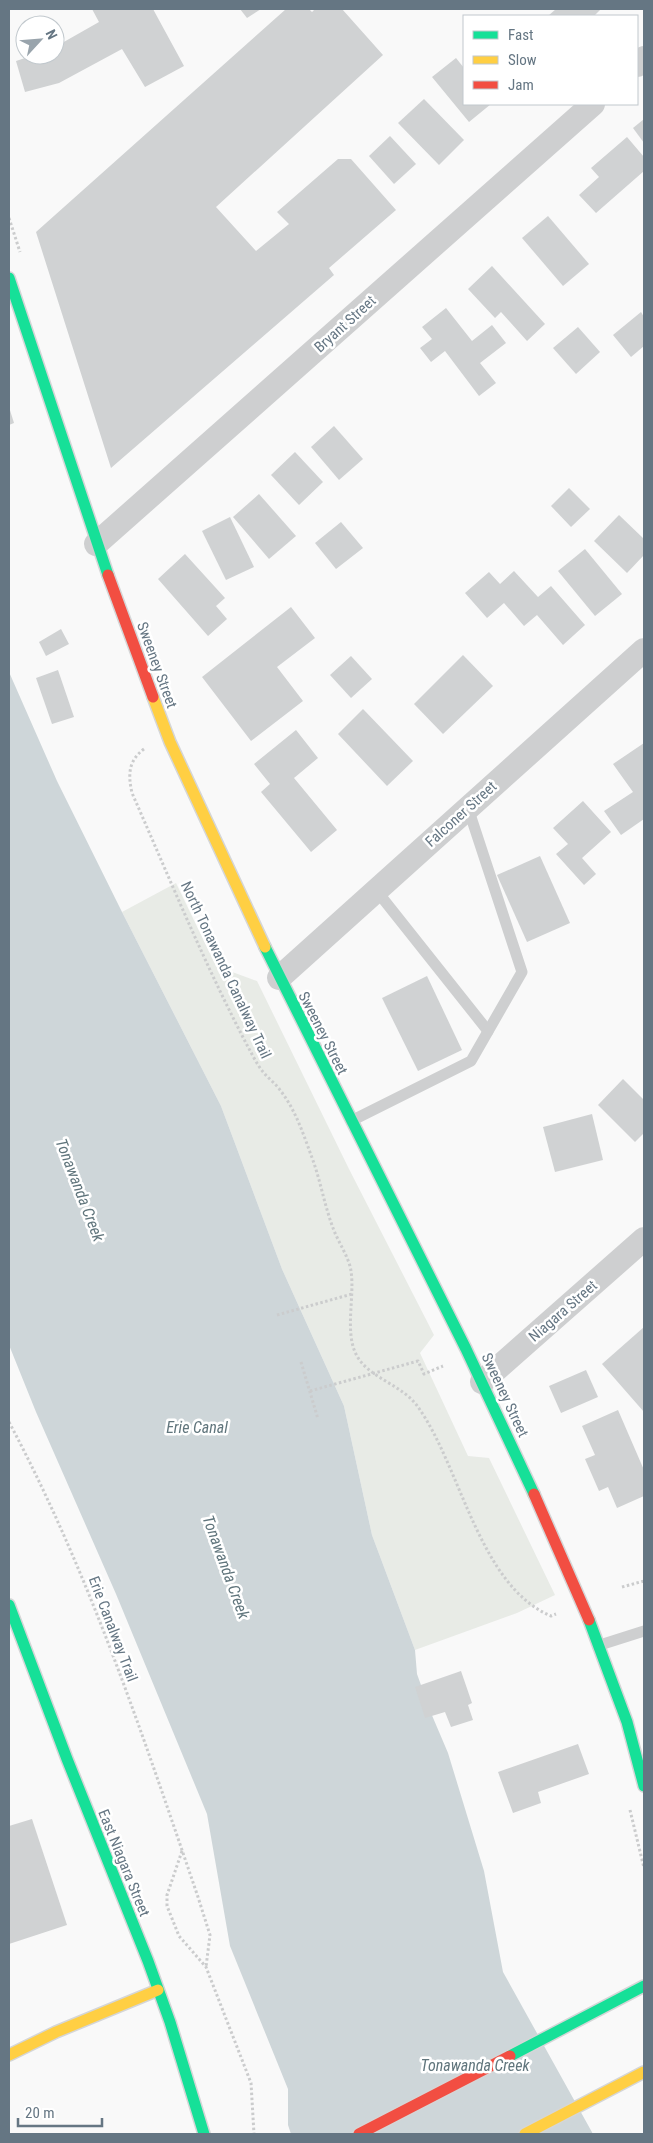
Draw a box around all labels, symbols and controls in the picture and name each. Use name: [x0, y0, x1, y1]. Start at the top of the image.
north arrow: [15, 15, 65, 65]
legend: [463, 15, 638, 105]
text: Fast: [508, 26, 533, 44]
text: N: [43, 27, 61, 42]
text: Slow: [508, 51, 537, 69]
text: Jam: [508, 76, 534, 94]
street label: Bryant Street: [311, 292, 379, 356]
street label: Sweeney Street: [133, 619, 181, 711]
street label: Falconer Street: [422, 777, 500, 851]
street label: North Tonawanda Canalway Trail: [177, 879, 275, 1061]
street label: Sweeney Street: [294, 989, 352, 1077]
water label: Tonawanda Creek: [52, 1136, 109, 1245]
street label: Niagara Street: [525, 1276, 601, 1346]
street label: Sweeney Street: [478, 1350, 532, 1440]
water label: Erie Canal: [166, 1418, 228, 1437]
water label: Tonawanda Creek: [198, 1513, 254, 1622]
street label: Erie Canalway Trail: [85, 1574, 141, 1684]
street label: East Niagara Street: [94, 1807, 154, 1919]
water label: Tonawanda Creek: [421, 2056, 530, 2075]
scale bar: [18, 2096, 101, 2128]
text: 20 m: [25, 2104, 55, 2122]

